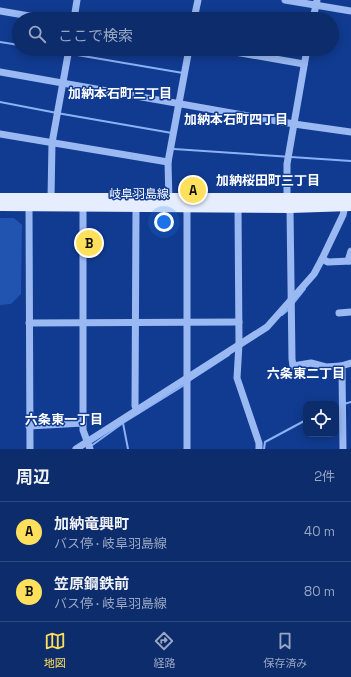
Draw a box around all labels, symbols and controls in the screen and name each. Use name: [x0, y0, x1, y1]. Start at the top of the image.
search box: [12, 12, 339, 56]
icon: search: [26, 23, 48, 45]
text: ここで検索: [58, 26, 133, 45]
district label: 加納本石町三丁目: [68, 85, 172, 102]
district label: 加納本石町四丁目: [184, 111, 288, 128]
district label: 加納桜田町三丁目: [216, 172, 320, 189]
pin: A: [180, 175, 206, 205]
street label: 岐阜羽島線: [109, 186, 169, 202]
your location: [154, 212, 174, 232]
pin: B: [76, 228, 102, 258]
district label: 六条東二丁目: [267, 365, 345, 382]
map controls: [303, 401, 339, 437]
button: locate: [303, 401, 339, 437]
district label: 六条東一丁目: [25, 411, 103, 428]
text: 周辺: [16, 466, 50, 488]
text: 2件: [314, 468, 335, 485]
text: 加納竜興町: [54, 514, 129, 533]
text: A: [25, 523, 33, 540]
text: 40 m: [304, 523, 335, 540]
text: バス停 · 岐阜羽島線: [54, 535, 167, 552]
text: 笠原鋼鉄前: [54, 574, 129, 593]
text: B: [25, 583, 33, 600]
text: 80 m: [304, 583, 335, 600]
text: バス停 · 岐阜羽島線: [54, 595, 167, 612]
tab: 地図: [44, 630, 66, 670]
tab: 経路: [153, 630, 175, 670]
tab: 保存済み: [263, 630, 307, 670]

